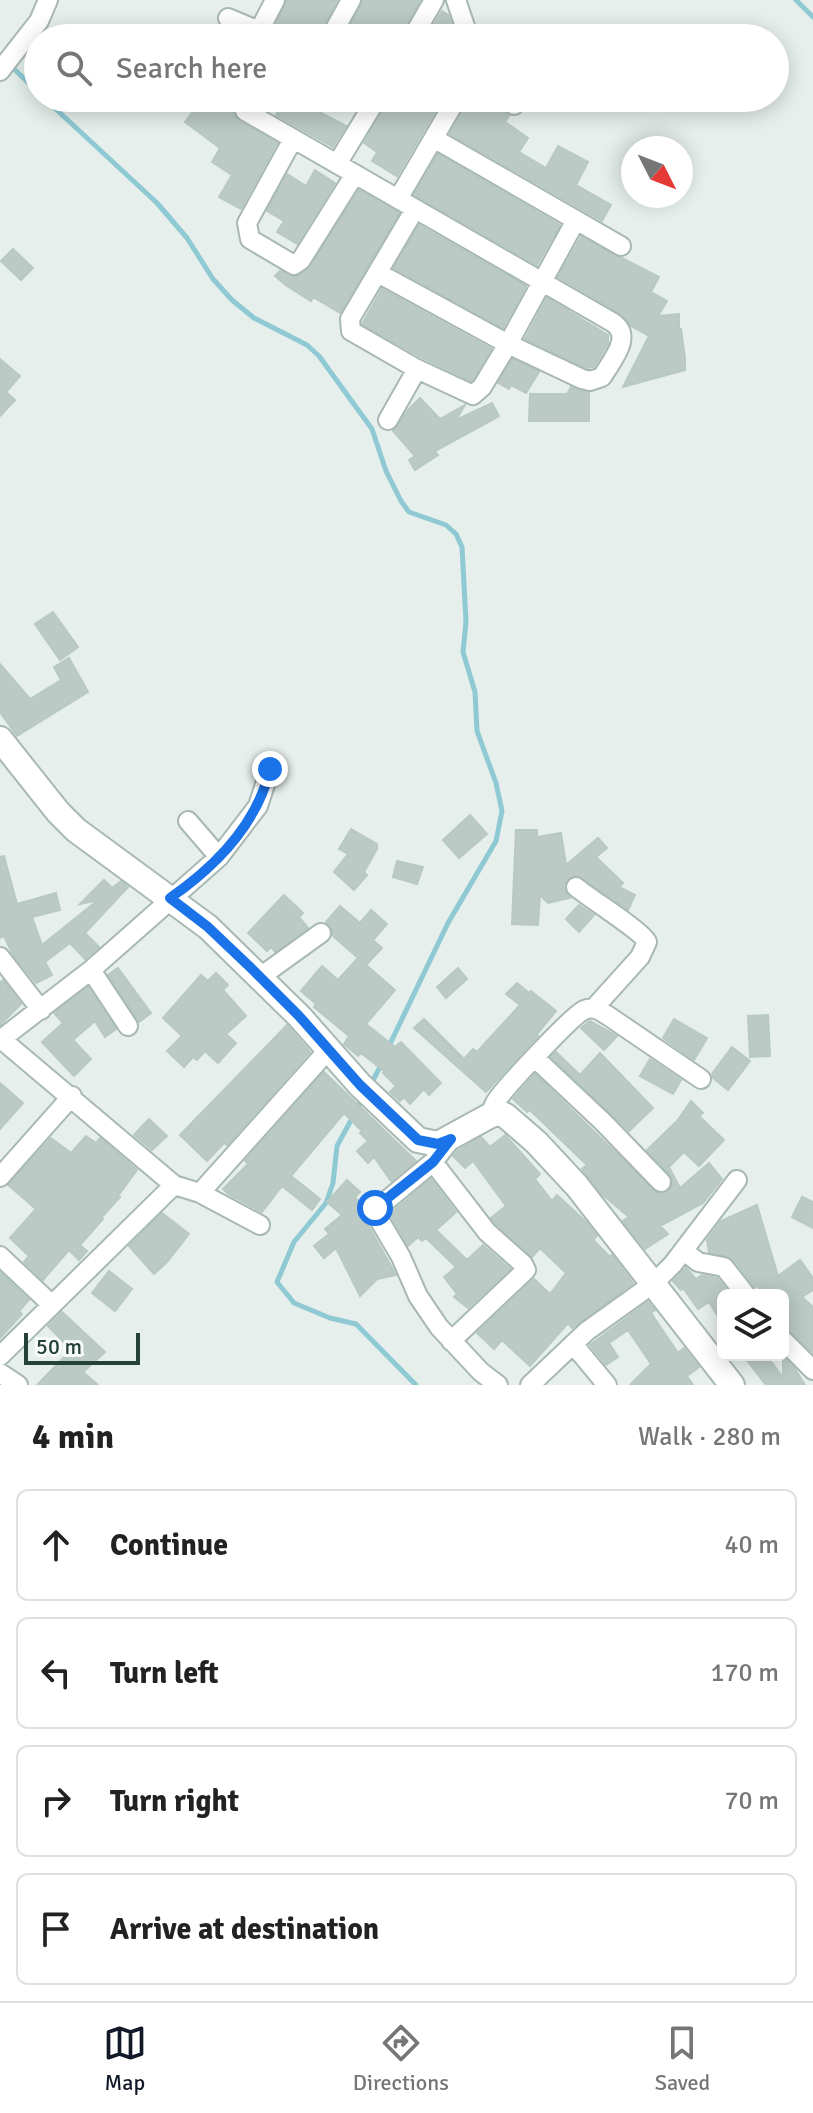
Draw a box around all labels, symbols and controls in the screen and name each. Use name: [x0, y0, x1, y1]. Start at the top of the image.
search box: [24, 24, 789, 112]
icon: search: [52, 46, 96, 90]
text: Search here: [116, 50, 267, 87]
north arrow: [621, 136, 693, 208]
route end: [252, 751, 288, 787]
route start: [357, 1190, 393, 1226]
map controls: [717, 1289, 789, 1361]
button: layers: [717, 1289, 789, 1361]
scale bar: [24, 1329, 140, 1365]
text: 50 m: [36, 1333, 82, 1360]
text: 4 min: [32, 1416, 114, 1458]
text: Walk · 280 m: [638, 1421, 781, 1453]
icon: ahead: [34, 1523, 78, 1567]
text: Continue: [110, 1527, 228, 1564]
text: 40 m: [724, 1529, 779, 1561]
icon: left: [34, 1651, 78, 1695]
text: Turn left: [110, 1655, 219, 1692]
text: 170 m: [710, 1657, 779, 1689]
icon: right: [34, 1779, 78, 1823]
text: Turn right: [110, 1783, 239, 1820]
text: 70 m: [724, 1785, 779, 1817]
icon: arrive: [34, 1907, 78, 1951]
text: Arrive at destination: [110, 1911, 379, 1948]
tab: Map: [103, 2021, 147, 2096]
tab: Directions: [353, 2021, 449, 2096]
tab: Saved: [655, 2021, 710, 2096]

